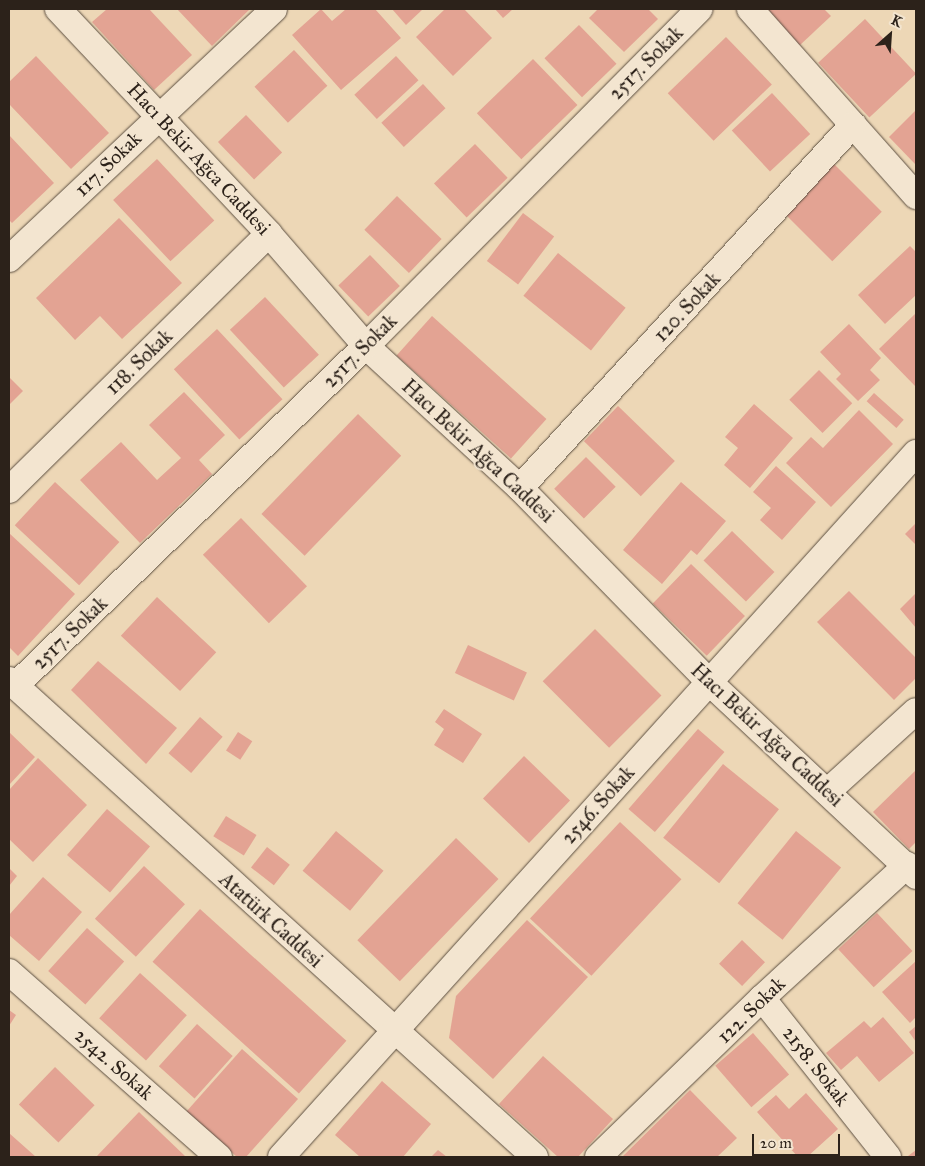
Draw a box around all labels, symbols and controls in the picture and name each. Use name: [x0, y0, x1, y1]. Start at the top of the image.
north arrow: [865, 10, 915, 60]
text: K: [889, 11, 905, 31]
street label: 2517. Sokak: [604, 21, 688, 105]
street label: Hacı Bekir Ağca Caddesi: [122, 78, 276, 240]
street label: 117. Sokak: [70, 126, 146, 202]
street label: 120. Sokak: [649, 267, 725, 347]
street label: 2517. Sokak: [318, 309, 402, 393]
street label: 118. Sokak: [101, 324, 177, 400]
street label: Hacı Bekir Ağca Caddesi: [397, 374, 559, 528]
street label: 2517. Sokak: [28, 592, 112, 674]
street label: Hacı Bekir Ağca Caddesi: [686, 658, 848, 812]
street label: 2546. Sokak: [557, 761, 639, 849]
street label: Atatürk Caddesi: [214, 867, 328, 973]
street label: 122. Sokak: [712, 972, 790, 1048]
street label: 2158. Sokak: [777, 1021, 855, 1111]
street label: 2542. Sokak: [70, 1023, 158, 1105]
scale bar: [755, 1124, 842, 1156]
text: 20 m: [760, 1134, 792, 1152]

